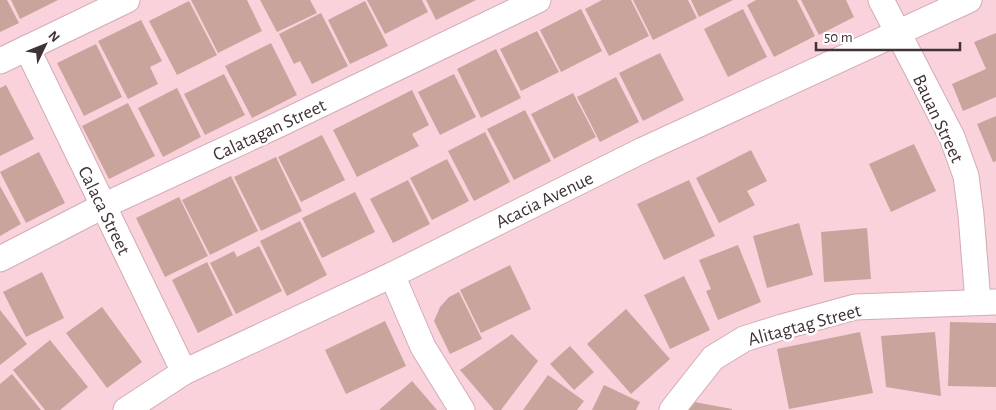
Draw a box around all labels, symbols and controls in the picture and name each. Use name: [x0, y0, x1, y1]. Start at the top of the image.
north arrow: [20, 20, 70, 70]
scale bar: [816, 20, 960, 52]
text: N: [45, 28, 62, 45]
text: 50 m: [824, 30, 853, 45]
street label: Bauan Street: [909, 72, 966, 166]
street label: Calatagan Street: [210, 96, 329, 165]
street label: Calaca Street: [74, 163, 133, 258]
street label: Acacia Avenue: [493, 169, 596, 232]
street label: Alitagtag Street: [746, 301, 863, 350]

